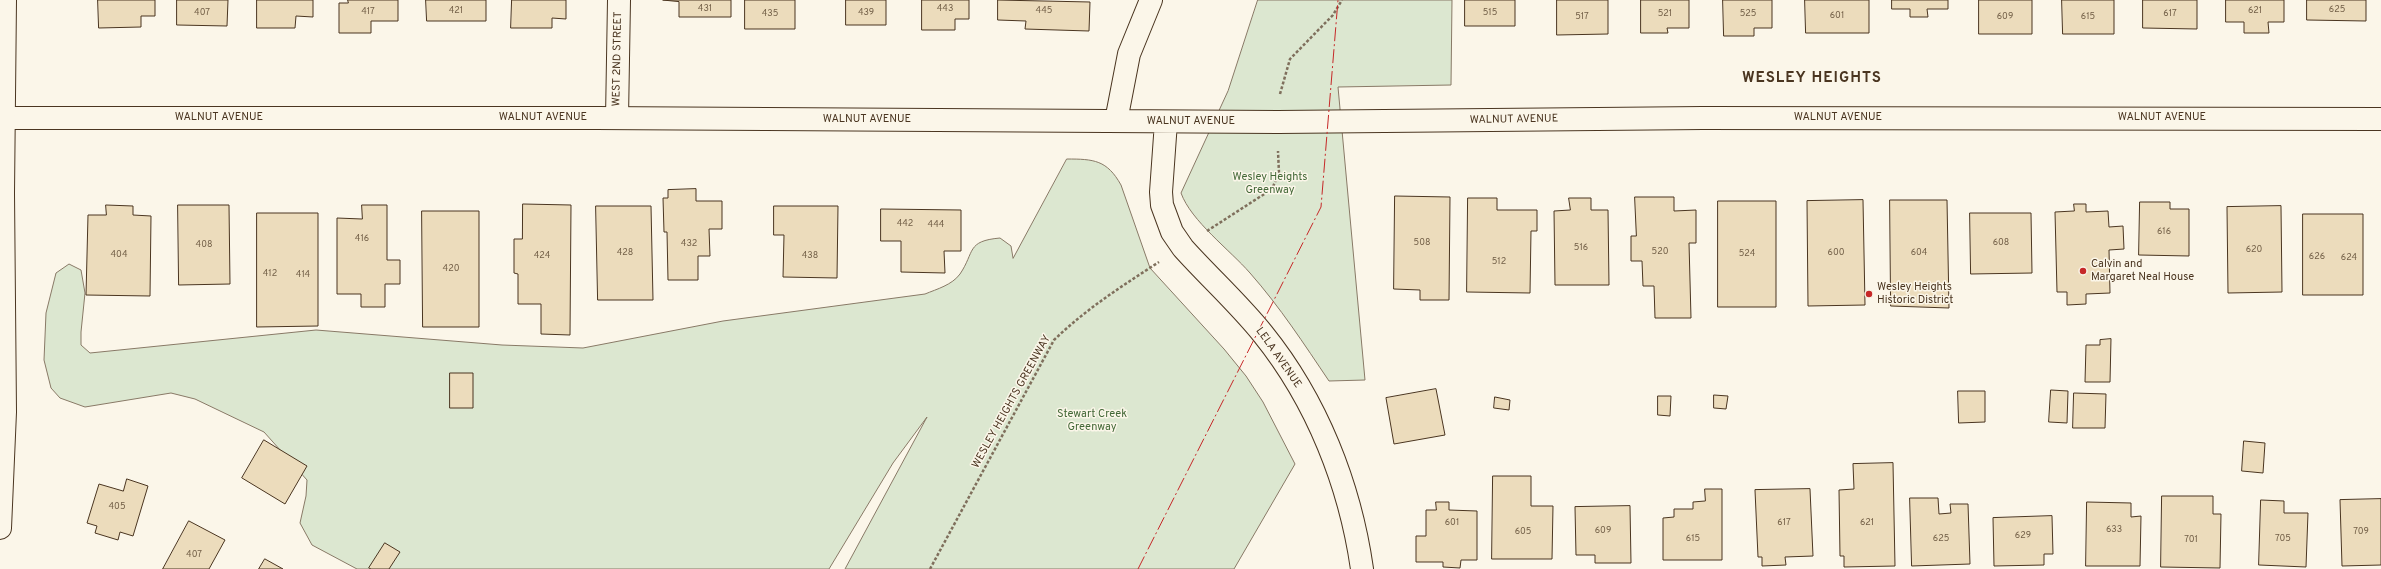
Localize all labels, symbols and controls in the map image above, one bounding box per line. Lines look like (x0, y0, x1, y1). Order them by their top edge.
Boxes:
house number: 431 (698, 4, 712, 14)
house number: 443 (937, 4, 953, 14)
house number: 625 (2329, 5, 2345, 15)
house number: 421 (449, 6, 463, 16)
house number: 445 (1036, 6, 1052, 16)
house number: 621 (2248, 6, 2262, 16)
house number: 417 (361, 7, 375, 17)
house number: 407 (194, 8, 210, 18)
house number: 439 (858, 8, 874, 18)
house number: 515 (1483, 8, 1497, 18)
house number: 435 (762, 9, 778, 19)
house number: 521 (1658, 9, 1672, 19)
house number: 525 (1740, 9, 1756, 19)
house number: 617 (2163, 9, 2177, 19)
street label: WEST 2ND STREET (611, 11, 625, 107)
house number: 601 (1830, 11, 1844, 21)
house number: 517 (1575, 12, 1589, 22)
house number: 609 (1997, 12, 2013, 22)
house number: 615 (2081, 12, 2095, 22)
district label: WESLEY HEIGHTS (1742, 70, 1882, 88)
street label: WALNUT AVENUE (175, 111, 263, 125)
street label: WALNUT AVENUE (499, 111, 587, 125)
street label: WALNUT AVENUE (1794, 111, 1882, 125)
street label: WALNUT AVENUE (2118, 111, 2206, 125)
street label: WALNUT AVENUE (823, 113, 911, 127)
street label: WALNUT AVENUE (1470, 113, 1558, 127)
street label: WALNUT AVENUE (1147, 115, 1235, 129)
park label: Wesley Heights Greenway (1233, 171, 1307, 197)
house number: 442 (897, 219, 913, 229)
house number: 444 (928, 220, 944, 230)
house number: 616 (2157, 227, 2171, 237)
house number: 416 (355, 234, 369, 244)
house number: 508 (1414, 238, 1430, 248)
house number: 608 (1993, 238, 2009, 248)
house number: 432 (681, 239, 697, 249)
house number: 408 (196, 240, 212, 250)
house number: 516 (1574, 243, 1588, 253)
house number: 620 (2246, 245, 2262, 255)
house number: 520 (1652, 247, 1668, 257)
house number: 428 (617, 248, 633, 258)
house number: 600 (1828, 248, 1844, 258)
house number: 604 (1911, 248, 1927, 258)
house number: 524 (1739, 249, 1755, 259)
house number: 404 (111, 250, 127, 260)
house number: 424 (534, 251, 550, 261)
house number: 438 (802, 251, 818, 261)
house number: 626 (2309, 252, 2325, 262)
house number: 624 (2341, 253, 2357, 263)
house number: 512 (1492, 257, 1506, 267)
place label: Calvin and Margaret Neal House (2091, 258, 2194, 284)
house number: 420 (443, 264, 459, 274)
marker: Calvin and Margaret Neal House (2078, 266, 2088, 276)
house number: 412 (263, 269, 277, 279)
house number: 414 (296, 270, 310, 280)
place label: Wesley Heights Historic District (1877, 281, 1953, 307)
marker: Wesley Heights Historic District (1864, 289, 1874, 299)
street label: LELA AVENUE (1252, 325, 1304, 391)
street label: WESLEY HEIGHTS GREENWAY (970, 333, 1054, 471)
park label: Stewart Creek Greenway (1057, 408, 1127, 434)
house number: 405 (109, 502, 125, 512)
house number: 601 (1445, 518, 1459, 528)
house number: 617 (1777, 518, 1791, 528)
house number: 621 (1860, 518, 1874, 528)
house number: 633 (2106, 525, 2122, 535)
house number: 609 (1595, 526, 1611, 536)
house number: 605 (1515, 527, 1531, 537)
house number: 709 (2353, 527, 2369, 537)
house number: 629 (2015, 531, 2031, 541)
house number: 615 (1686, 534, 1700, 544)
house number: 625 (1933, 534, 1949, 544)
house number: 705 (2275, 534, 2291, 544)
house number: 701 (2184, 535, 2198, 545)
house number: 407 (186, 550, 202, 560)

